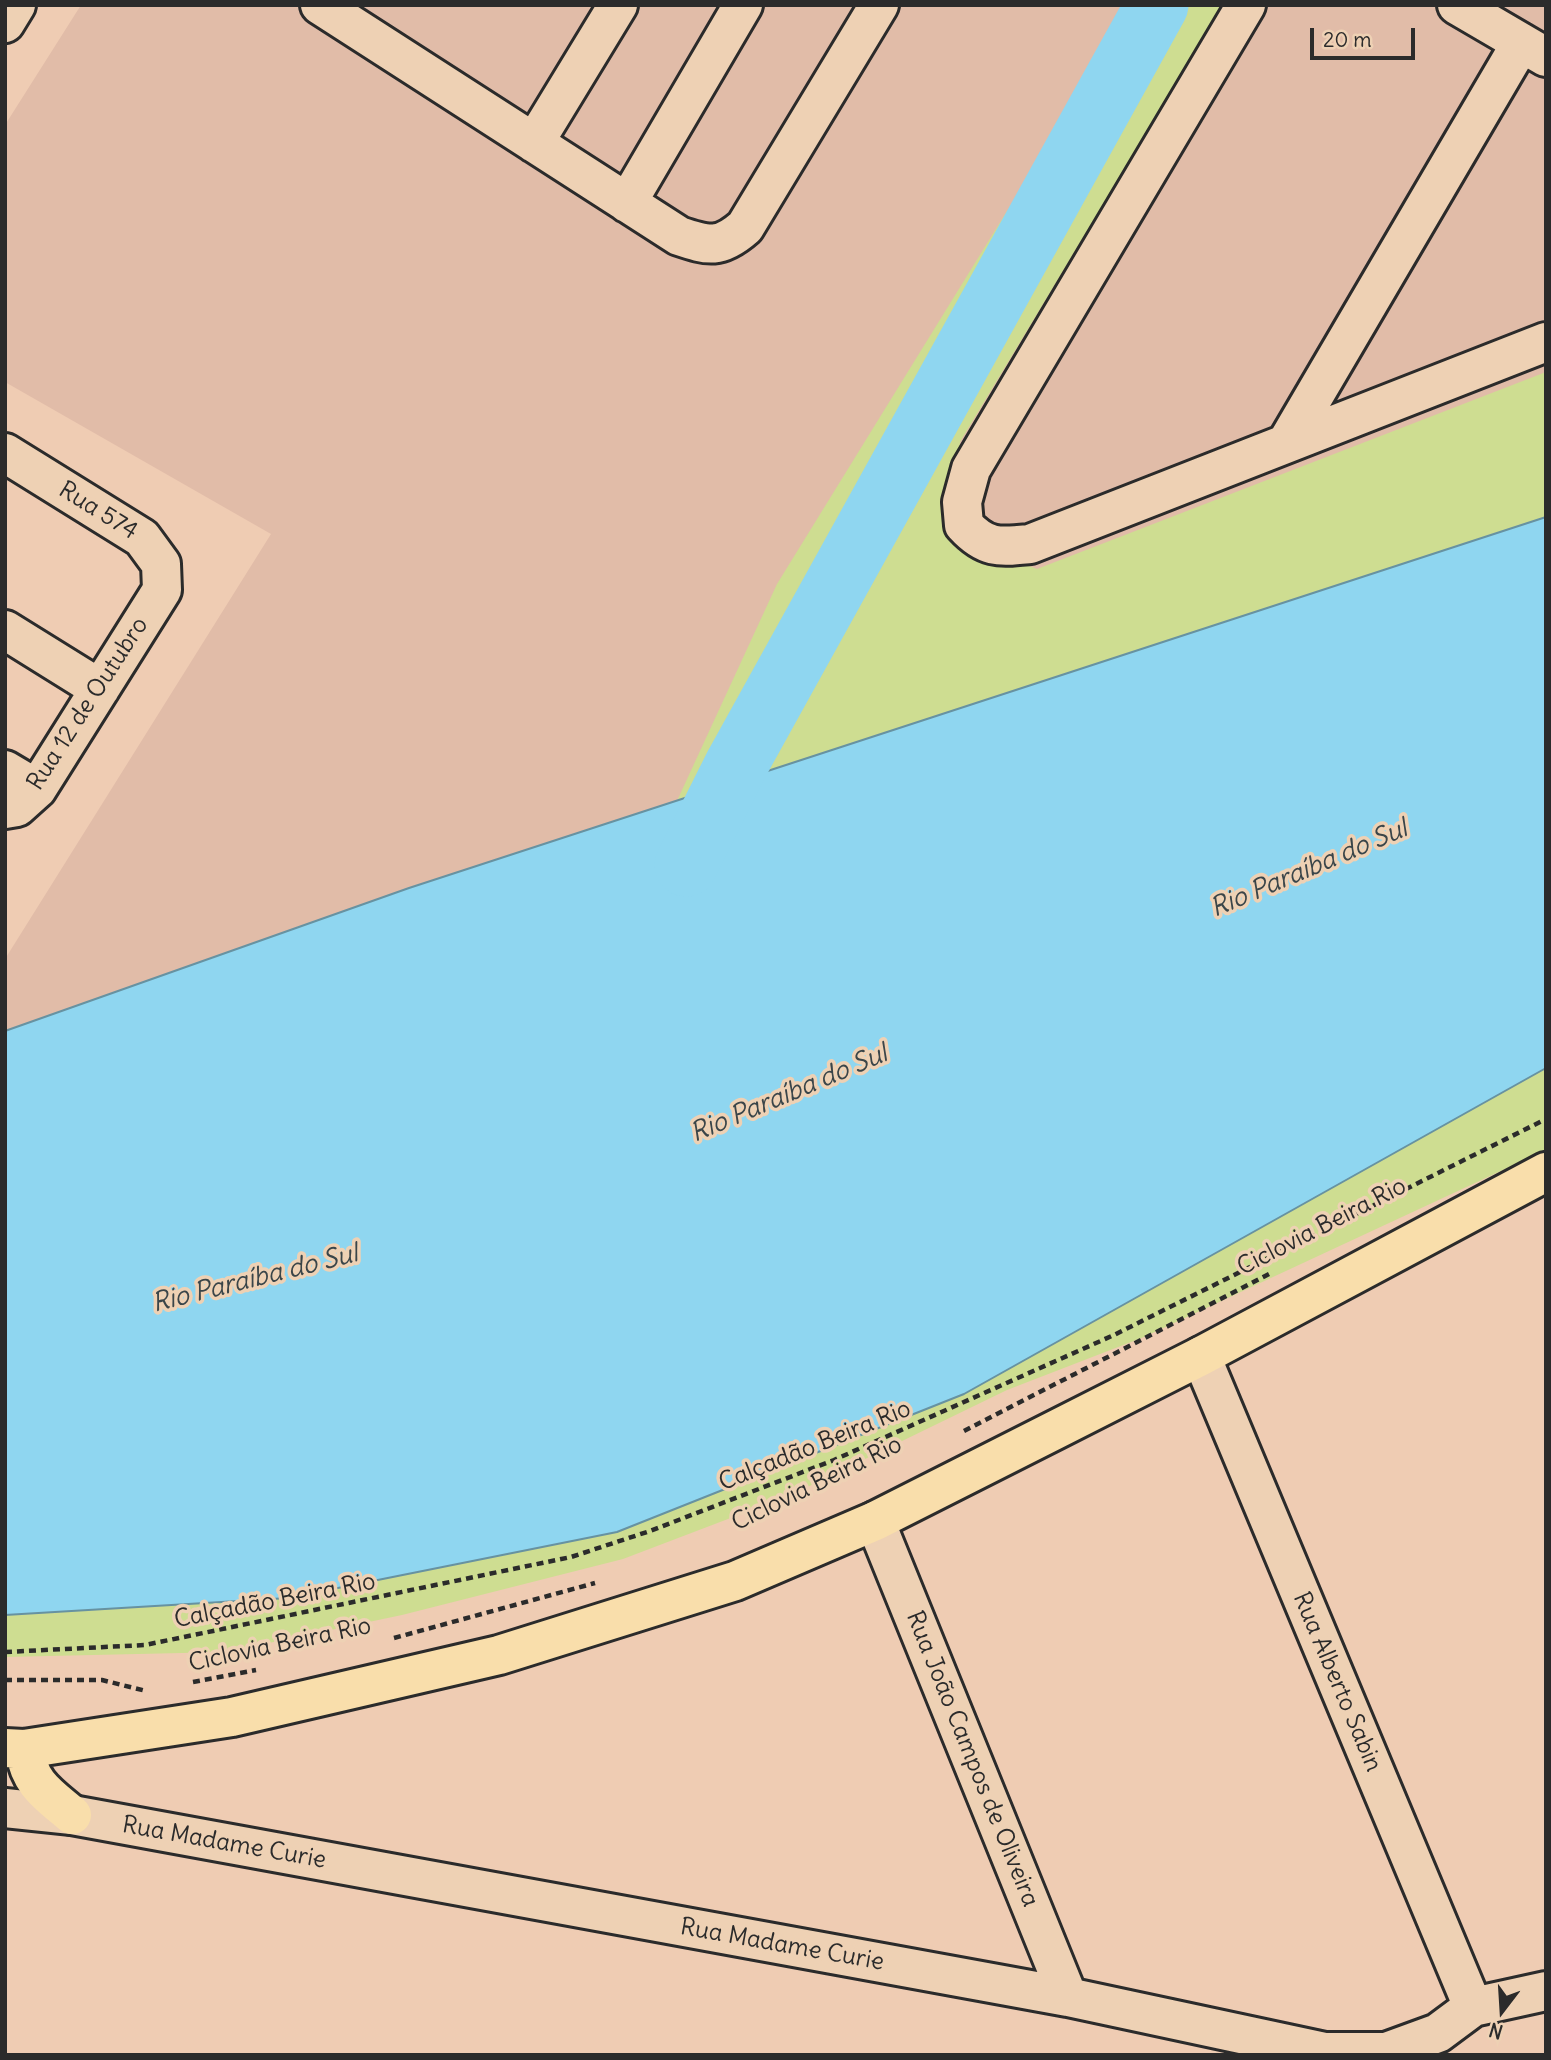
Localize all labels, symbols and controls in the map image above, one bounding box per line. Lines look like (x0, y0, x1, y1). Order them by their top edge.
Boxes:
scale bar (1313, 14, 1418, 58)
text: 20 m (1323, 26, 1372, 53)
street label: Rua 574 (53, 476, 143, 546)
street label: Rua 12 de Outubro (21, 612, 155, 796)
water label: Rio Paraíba do Sul (1206, 813, 1412, 925)
water label: Rio Paraíba do Sul (686, 1038, 892, 1150)
street label: Ciclovia Beira Rio (1233, 1172, 1411, 1282)
water label: Rio Paraíba do Sul (149, 1238, 361, 1320)
street label: Calçadão Beira Rio (715, 1394, 915, 1498)
street label: Ciclovia Beira Rio (727, 1430, 907, 1538)
street label: Calçadão Beira Rio (172, 1567, 378, 1635)
street label: Rua Alberto Sabin (1286, 1588, 1388, 1776)
street label: Rua João Campos de Oliveira (899, 1607, 1045, 1911)
street label: Ciclovia Beira Rio (186, 1612, 374, 1678)
street label: Rua Madame Curie (120, 1811, 328, 1875)
street label: Rua Madame Curie (678, 1913, 886, 1977)
north arrow (1467, 1976, 1537, 2046)
text: N (1486, 2018, 1506, 2044)

